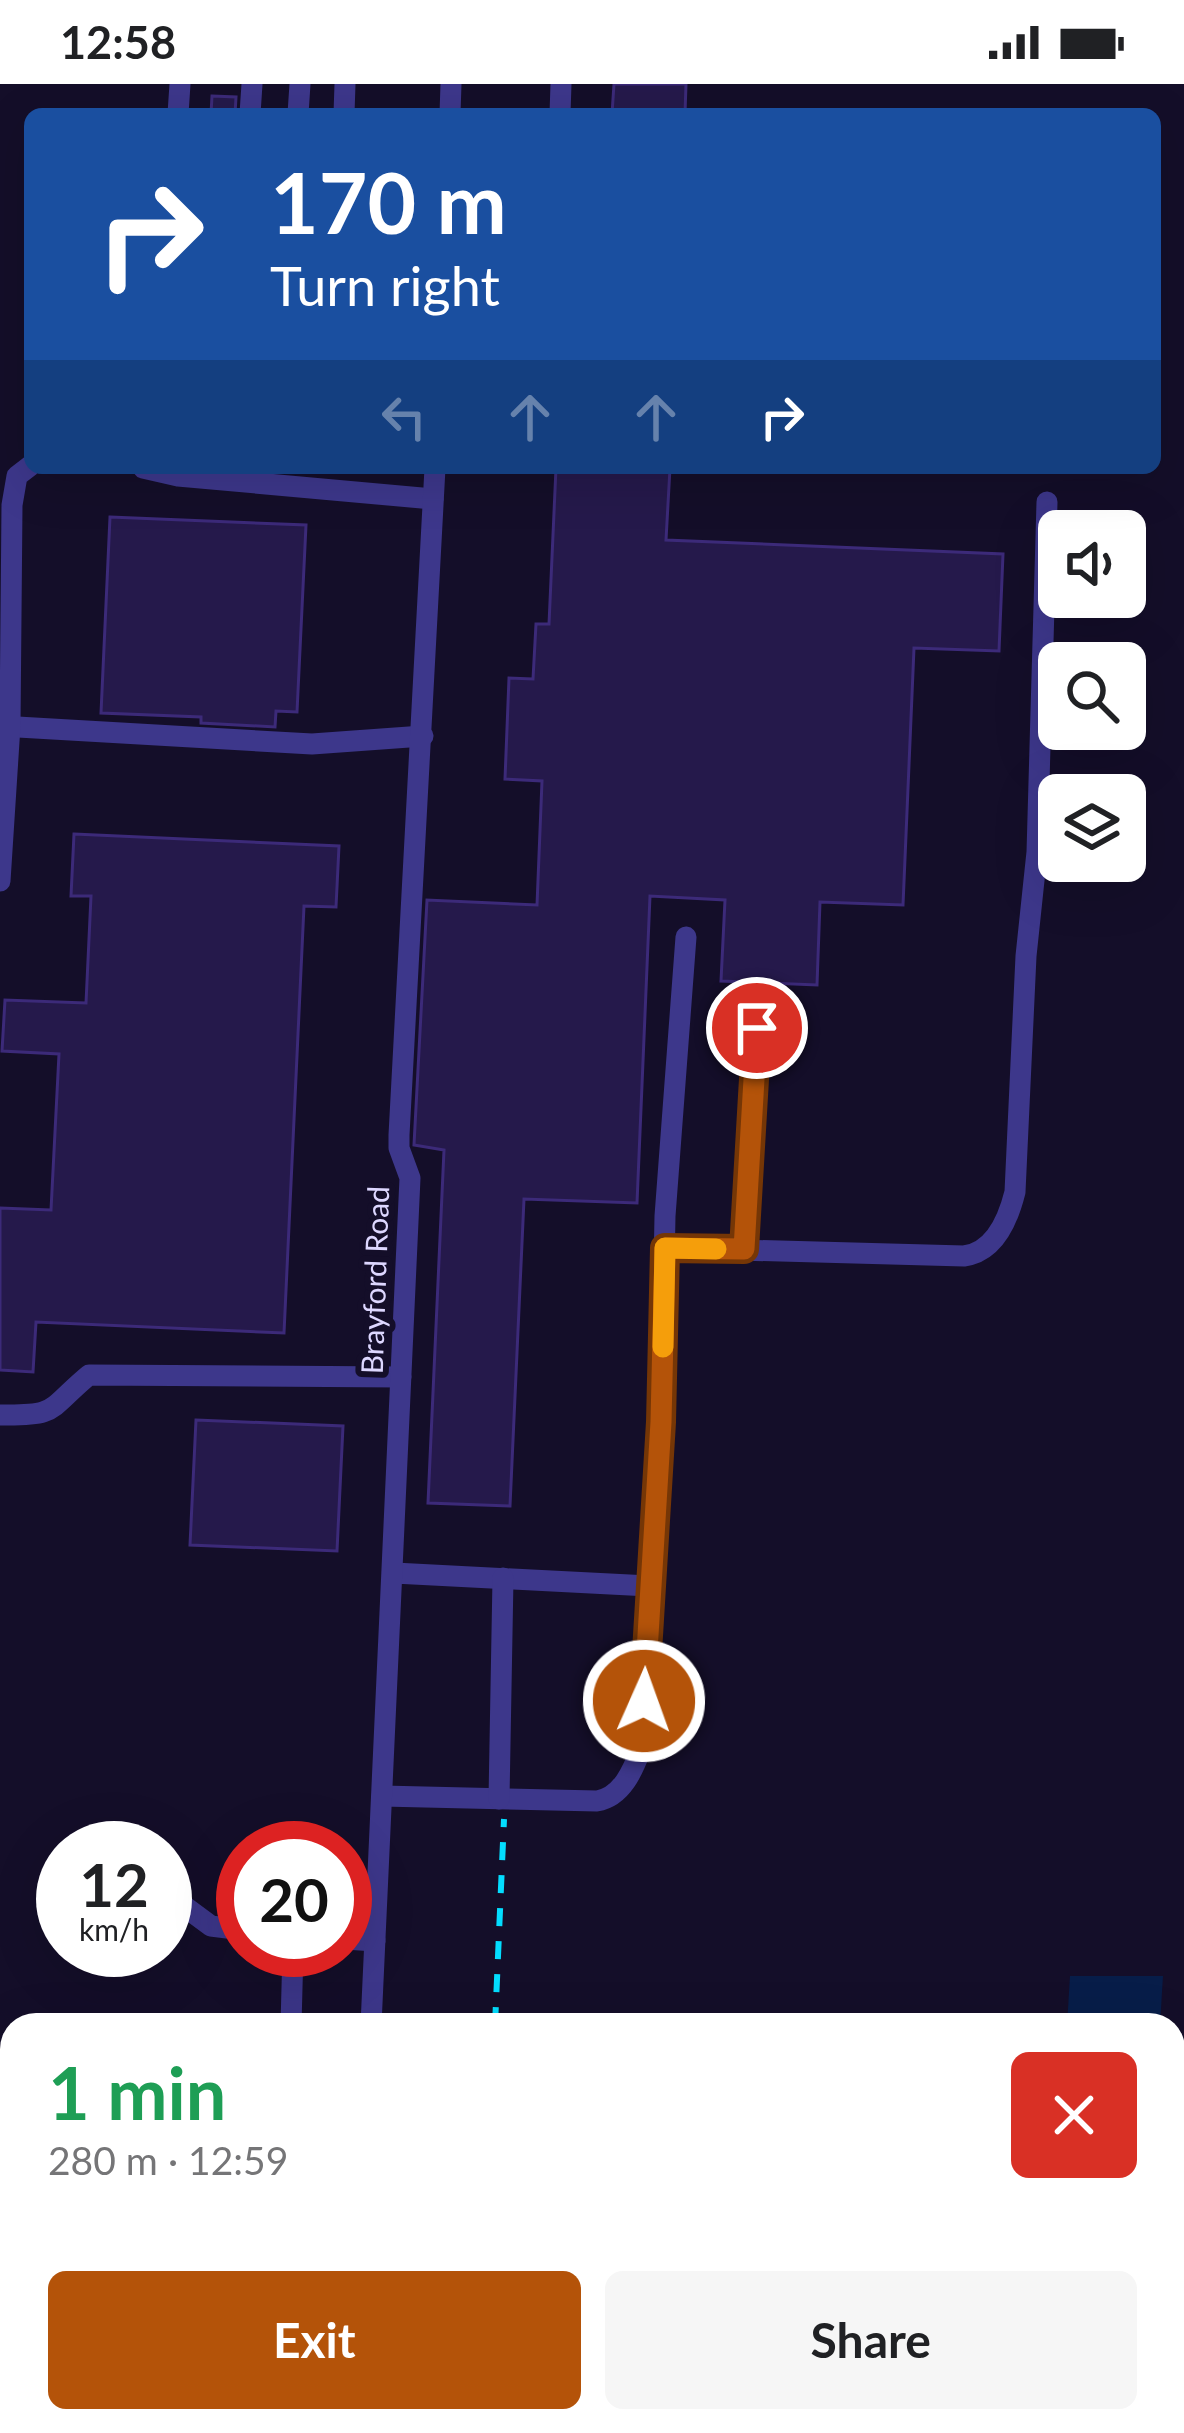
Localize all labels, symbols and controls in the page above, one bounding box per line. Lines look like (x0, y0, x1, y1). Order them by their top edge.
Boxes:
text: 12:58 (60, 15, 176, 69)
text: 170 m (270, 151, 507, 252)
icon: right (72, 156, 228, 312)
text: Turn right (270, 253, 500, 318)
icon: left (371, 384, 437, 450)
icon: ahead (497, 384, 563, 450)
icon: ahead (623, 384, 689, 450)
icon: right (749, 384, 815, 450)
map controls (1038, 510, 1146, 882)
button: sound (1038, 510, 1146, 618)
button: search (1038, 642, 1146, 750)
button: layers (1038, 774, 1146, 882)
pin (706, 977, 808, 1079)
icon: arrive (724, 995, 790, 1061)
street label: Brayford Road (353, 1185, 395, 1375)
position arrow (581, 1638, 707, 1764)
speed limit sign: 20 (216, 1821, 372, 1977)
text: 12 (79, 1848, 149, 1920)
text: km/h (79, 1911, 149, 1947)
text: 1 min (48, 2049, 226, 2135)
button: close (1011, 2052, 1137, 2178)
text: 280 m · 12:59 (48, 2137, 288, 2183)
button: Exit (48, 2271, 581, 2409)
button: Share (605, 2271, 1137, 2409)

